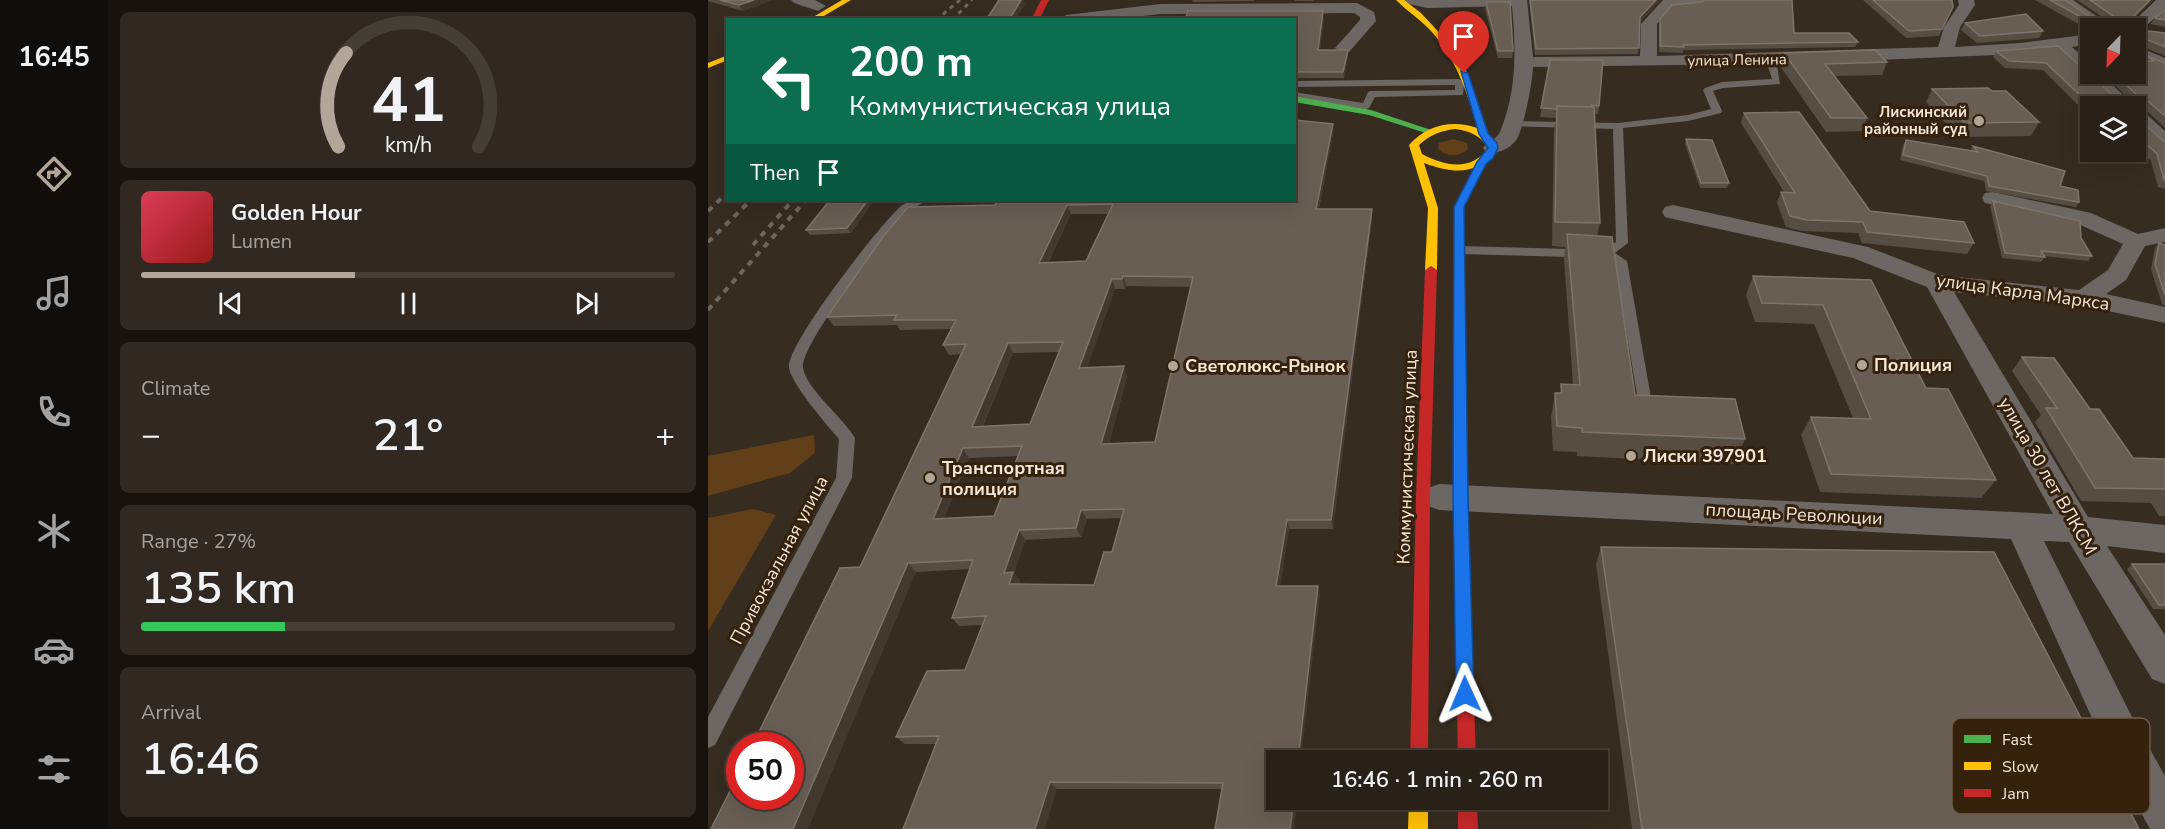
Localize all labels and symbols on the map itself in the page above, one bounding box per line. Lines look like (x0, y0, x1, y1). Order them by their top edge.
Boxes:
pin (1438, 11, 1489, 73)
north arrow (2080, 18, 2146, 84)
street label: улица Ленина (1687, 49, 1787, 71)
place label: Лискинский районный суд (1864, 102, 1967, 139)
marker: Лискинский районный суд (1972, 114, 1986, 128)
street label: улица Карла Маркса (1935, 268, 2111, 316)
street label: Коммунистическая улица (1391, 349, 1423, 565)
place label: Полиция (1874, 353, 1952, 377)
place label: Светолюкс-Рынок (1185, 354, 1346, 378)
marker: Полиция (1855, 358, 1869, 372)
marker: Светолюкс-Рынок (1166, 359, 1180, 373)
street label: улица 30 лет ВЛКСМ (1993, 393, 2103, 559)
place label: Лиски 397901 (1643, 444, 1767, 468)
marker: Лиски 397901 (1624, 449, 1638, 463)
place label: Транспортная полиция (942, 456, 1065, 501)
street label: Привокзальная улица (724, 471, 834, 649)
marker: Транспортная полиция (923, 471, 937, 485)
street label: площадь Революции (1705, 497, 1883, 531)
position arrow (1433, 662, 1497, 726)
legend (1952, 718, 2150, 814)
text: Fast (2002, 729, 2033, 751)
speed limit sign: 50 (726, 732, 804, 810)
text: Slow (2002, 756, 2039, 778)
text: Jam (2001, 783, 2029, 805)

